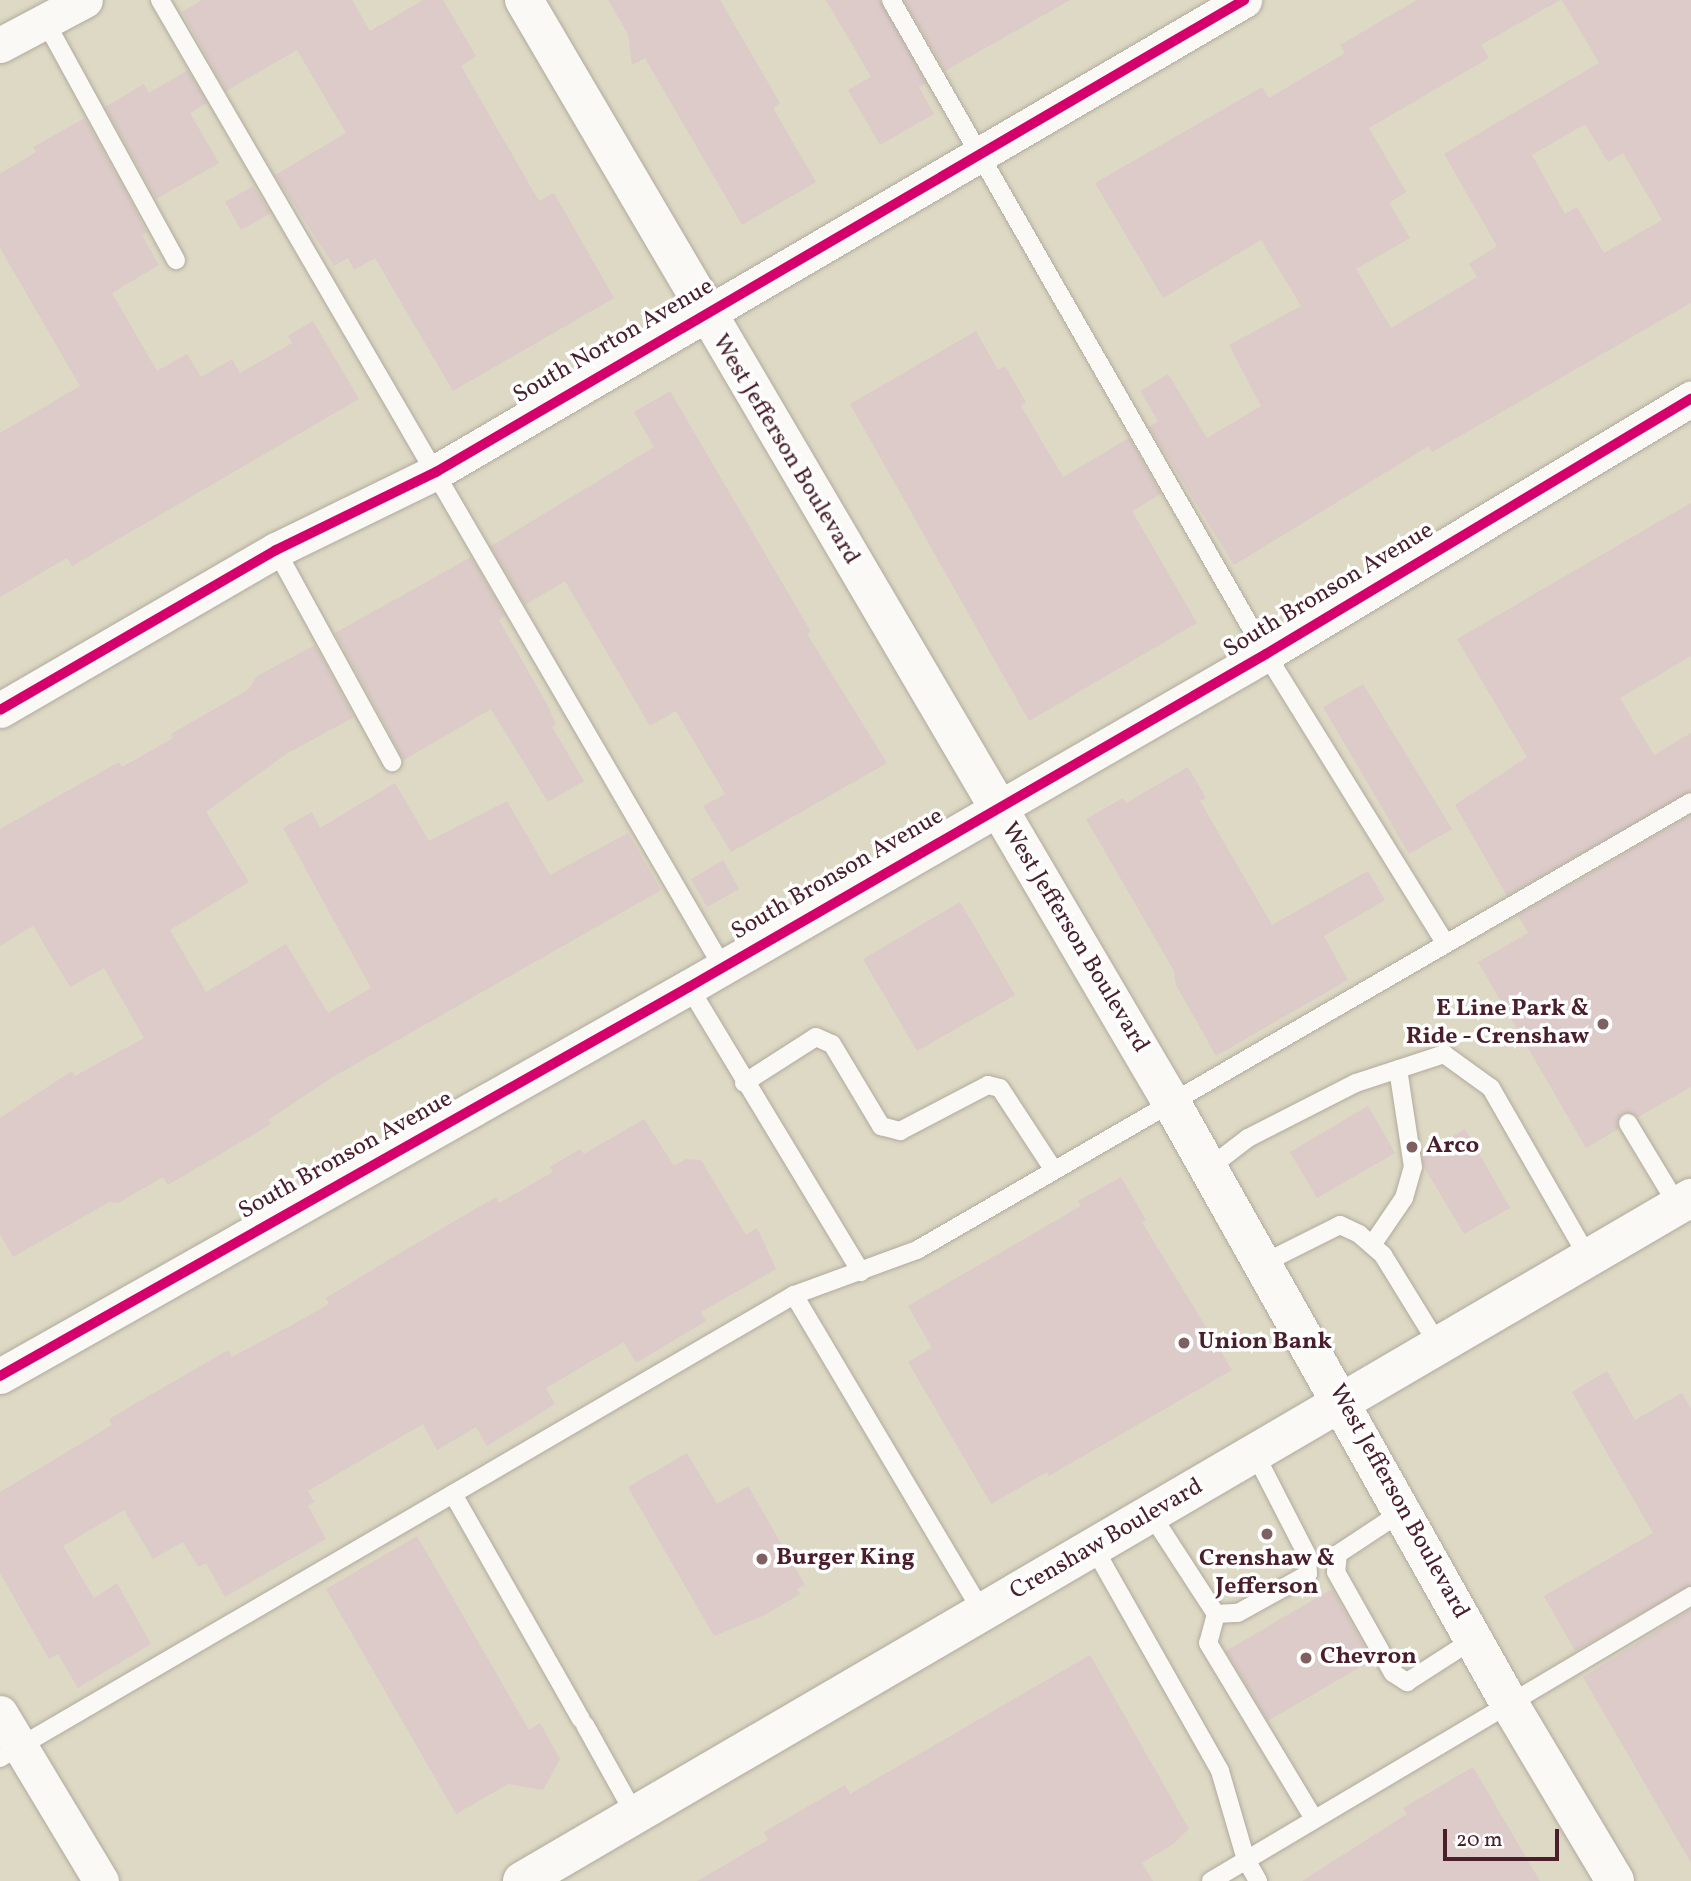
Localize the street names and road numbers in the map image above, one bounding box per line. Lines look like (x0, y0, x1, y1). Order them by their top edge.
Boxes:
street label: South Norton Avenue (509, 273, 719, 411)
street label: West Jefferson Boulevard (705, 330, 865, 570)
street label: South Bronson Avenue (1219, 517, 1439, 665)
street label: South Bronson Avenue (727, 803, 949, 947)
street label: West Jefferson Boulevard (994, 818, 1154, 1058)
street label: South Bronson Avenue (234, 1085, 458, 1227)
street label: West Jefferson Boulevard (1321, 1380, 1475, 1624)
street label: Crenshaw Boulevard (1005, 1473, 1209, 1607)

